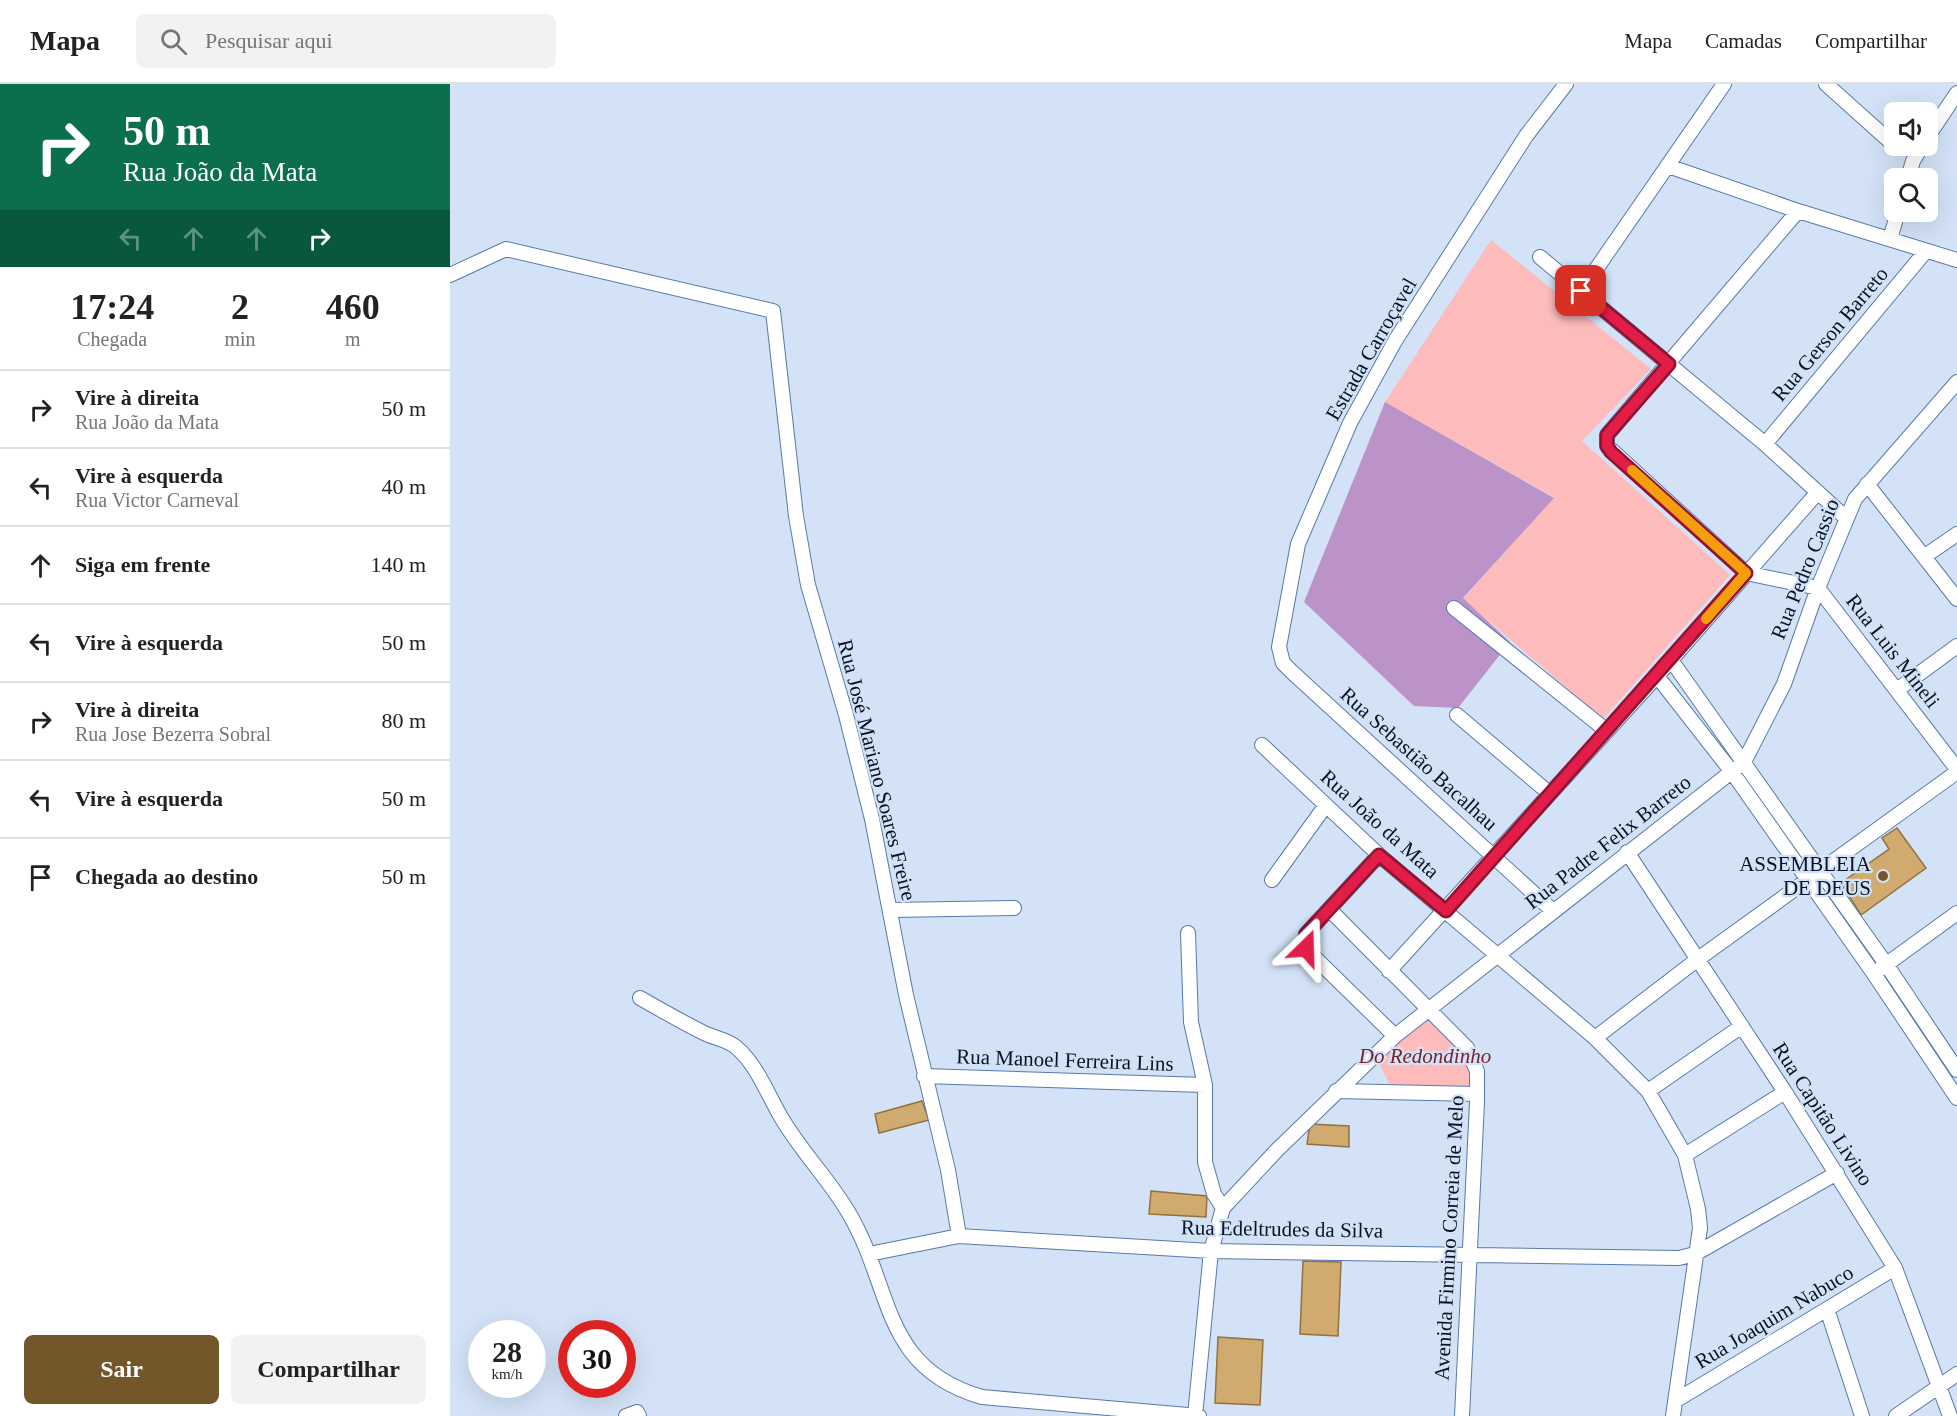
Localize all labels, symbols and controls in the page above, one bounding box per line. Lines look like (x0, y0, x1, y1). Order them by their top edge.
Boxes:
search box (136, 14, 556, 68)
text: Mapa (30, 25, 100, 56)
icon: search (157, 25, 190, 58)
text: Pesquisar aqui (205, 28, 333, 53)
text: Mapa (1624, 29, 1672, 53)
text: Camadas (1705, 29, 1782, 53)
text: Compartilhar (1815, 29, 1927, 53)
map controls (1884, 102, 1938, 222)
button: sound (1884, 102, 1938, 156)
icon: right (24, 108, 102, 186)
text: 50 m (123, 108, 211, 154)
text: Rua João da Mata (123, 157, 317, 187)
button: search (1884, 168, 1938, 222)
icon: left (114, 222, 147, 255)
icon: ahead (177, 222, 210, 255)
icon: ahead (240, 222, 273, 255)
icon: right (303, 222, 336, 255)
street label: Rua Gerson Barreto (1767, 262, 1893, 406)
pin (1555, 265, 1606, 316)
street label: Estrada Carroçavel (1321, 273, 1422, 424)
icon: arrive (1564, 274, 1597, 307)
text: 17:24 (70, 287, 154, 327)
text: 2 (231, 287, 249, 327)
text: 460 (326, 287, 380, 327)
text: Chegada (77, 328, 147, 350)
text: min (224, 328, 256, 350)
text: m (345, 328, 361, 350)
text: Vire à direita (75, 385, 199, 410)
icon: right (24, 393, 57, 426)
text: 50 m (381, 396, 426, 421)
text: Rua João da Mata (75, 411, 219, 433)
text: Vire à esquerda (75, 463, 223, 488)
icon: left (24, 471, 57, 504)
text: 40 m (381, 474, 426, 499)
text: Rua Victor Carneval (75, 489, 239, 511)
street label: Rua Pedro Cassio (1766, 495, 1844, 643)
icon: ahead (24, 549, 57, 582)
text: Siga em frente (75, 552, 210, 577)
text: 140 m (370, 552, 426, 577)
street label: Rua Luis Mineli (1841, 589, 1945, 713)
icon: left (24, 627, 57, 660)
text: Vire à esquerda (75, 630, 223, 655)
text: 50 m (381, 630, 426, 655)
street label: Rua José Mariano Soares Freire (833, 637, 921, 903)
street label: Rua Sebastião Bacalhau (1336, 682, 1503, 836)
text: Vire à direita (75, 697, 199, 722)
icon: right (24, 705, 57, 738)
text: 80 m (381, 708, 426, 733)
text: Rua Jose Bezerra Sobral (75, 723, 271, 745)
street label: Rua João da Mata (1316, 765, 1445, 884)
street label: Rua Padre Felix Barreto (1520, 770, 1696, 914)
icon: left (24, 783, 57, 816)
text: Vire à esquerda (75, 786, 223, 811)
text: 50 m (381, 786, 426, 811)
place label: ASSEMBLEIA DE DEUS (1739, 852, 1872, 900)
icon: arrive (24, 861, 57, 894)
text: Chegada ao destino (75, 864, 258, 889)
text: 50 m (381, 864, 426, 889)
marker: ASSEMBLEIA DE DEUS (1876, 869, 1890, 883)
position arrow (1274, 916, 1338, 980)
street label: Rua Capitão Livino (1768, 1038, 1878, 1190)
street label: Rua Manoel Ferreira Lins (956, 1044, 1174, 1076)
park label: Do Redondinho (1358, 1044, 1491, 1068)
street label: Avenida Firmino Correia de Melo (1430, 1095, 1468, 1381)
street label: Rua Edeltrudes da Silva (1181, 1215, 1384, 1243)
street label: Rua Joaquim Nabuco (1690, 1260, 1858, 1374)
speed limit sign: 30 (558, 1320, 636, 1398)
button: Sair (24, 1335, 219, 1404)
button: Compartilhar (231, 1335, 426, 1404)
text: 28 (492, 1335, 522, 1368)
text: km/h (492, 1366, 522, 1382)

